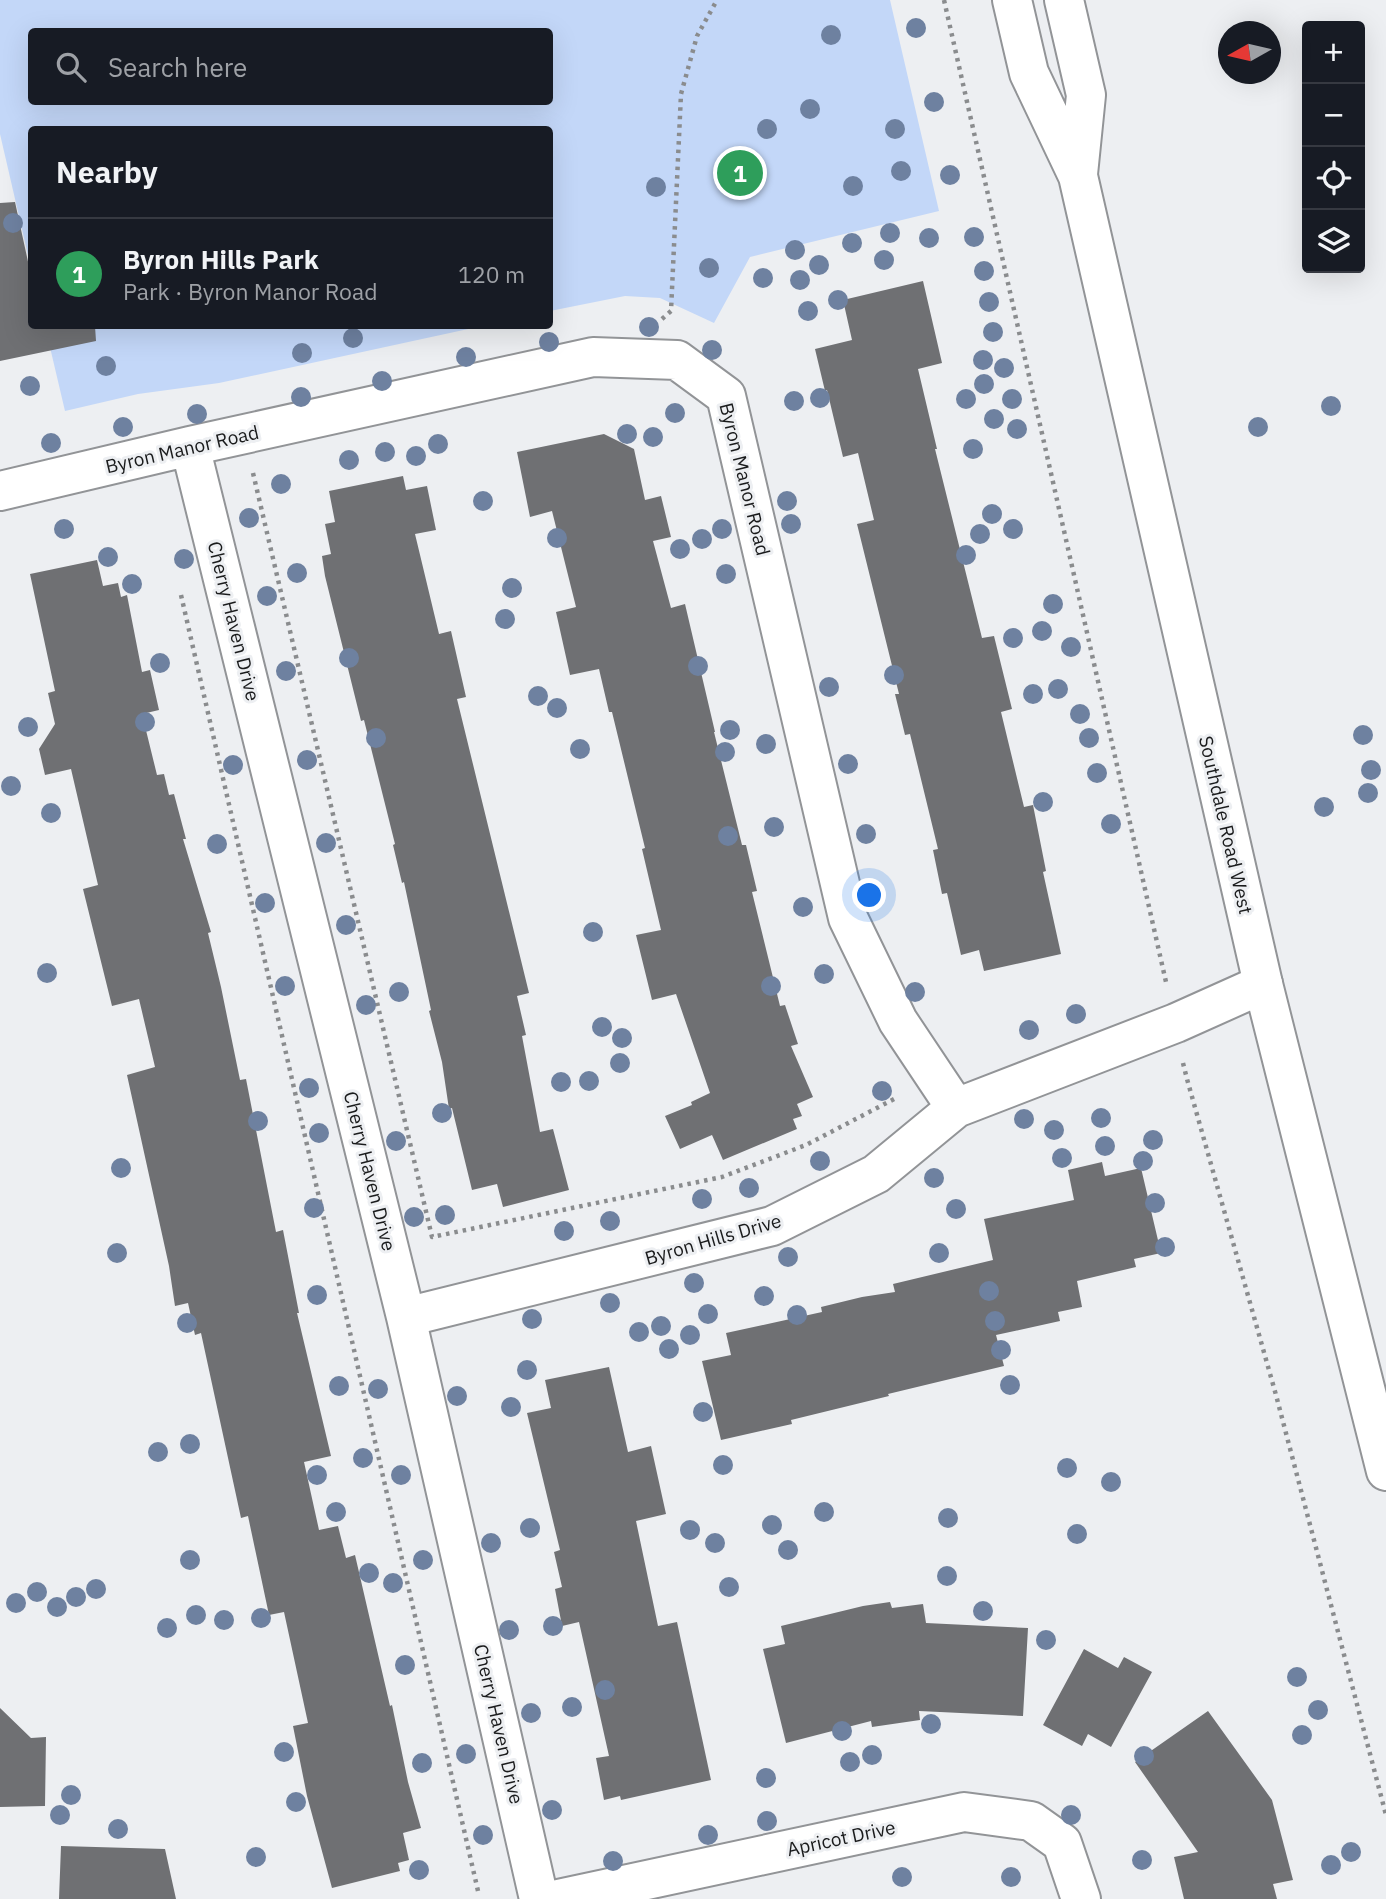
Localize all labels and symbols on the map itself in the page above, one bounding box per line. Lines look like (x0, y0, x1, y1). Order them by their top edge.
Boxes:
north arrow (1218, 21, 1281, 84)
pin: 1 (717, 147, 763, 199)
street label: Byron Manor Road (714, 400, 776, 558)
street label: Byron Manor Road (103, 420, 261, 478)
street label: Cherry Haven Drive (203, 539, 265, 703)
street label: Southdale Road West (1194, 734, 1258, 916)
your location (852, 878, 886, 912)
street label: Cherry Haven Drive (339, 1089, 401, 1253)
street label: Byron Hills Drive (642, 1208, 784, 1270)
street label: Cherry Haven Drive (469, 1642, 529, 1806)
street label: Apricot Drive (785, 1815, 897, 1861)

